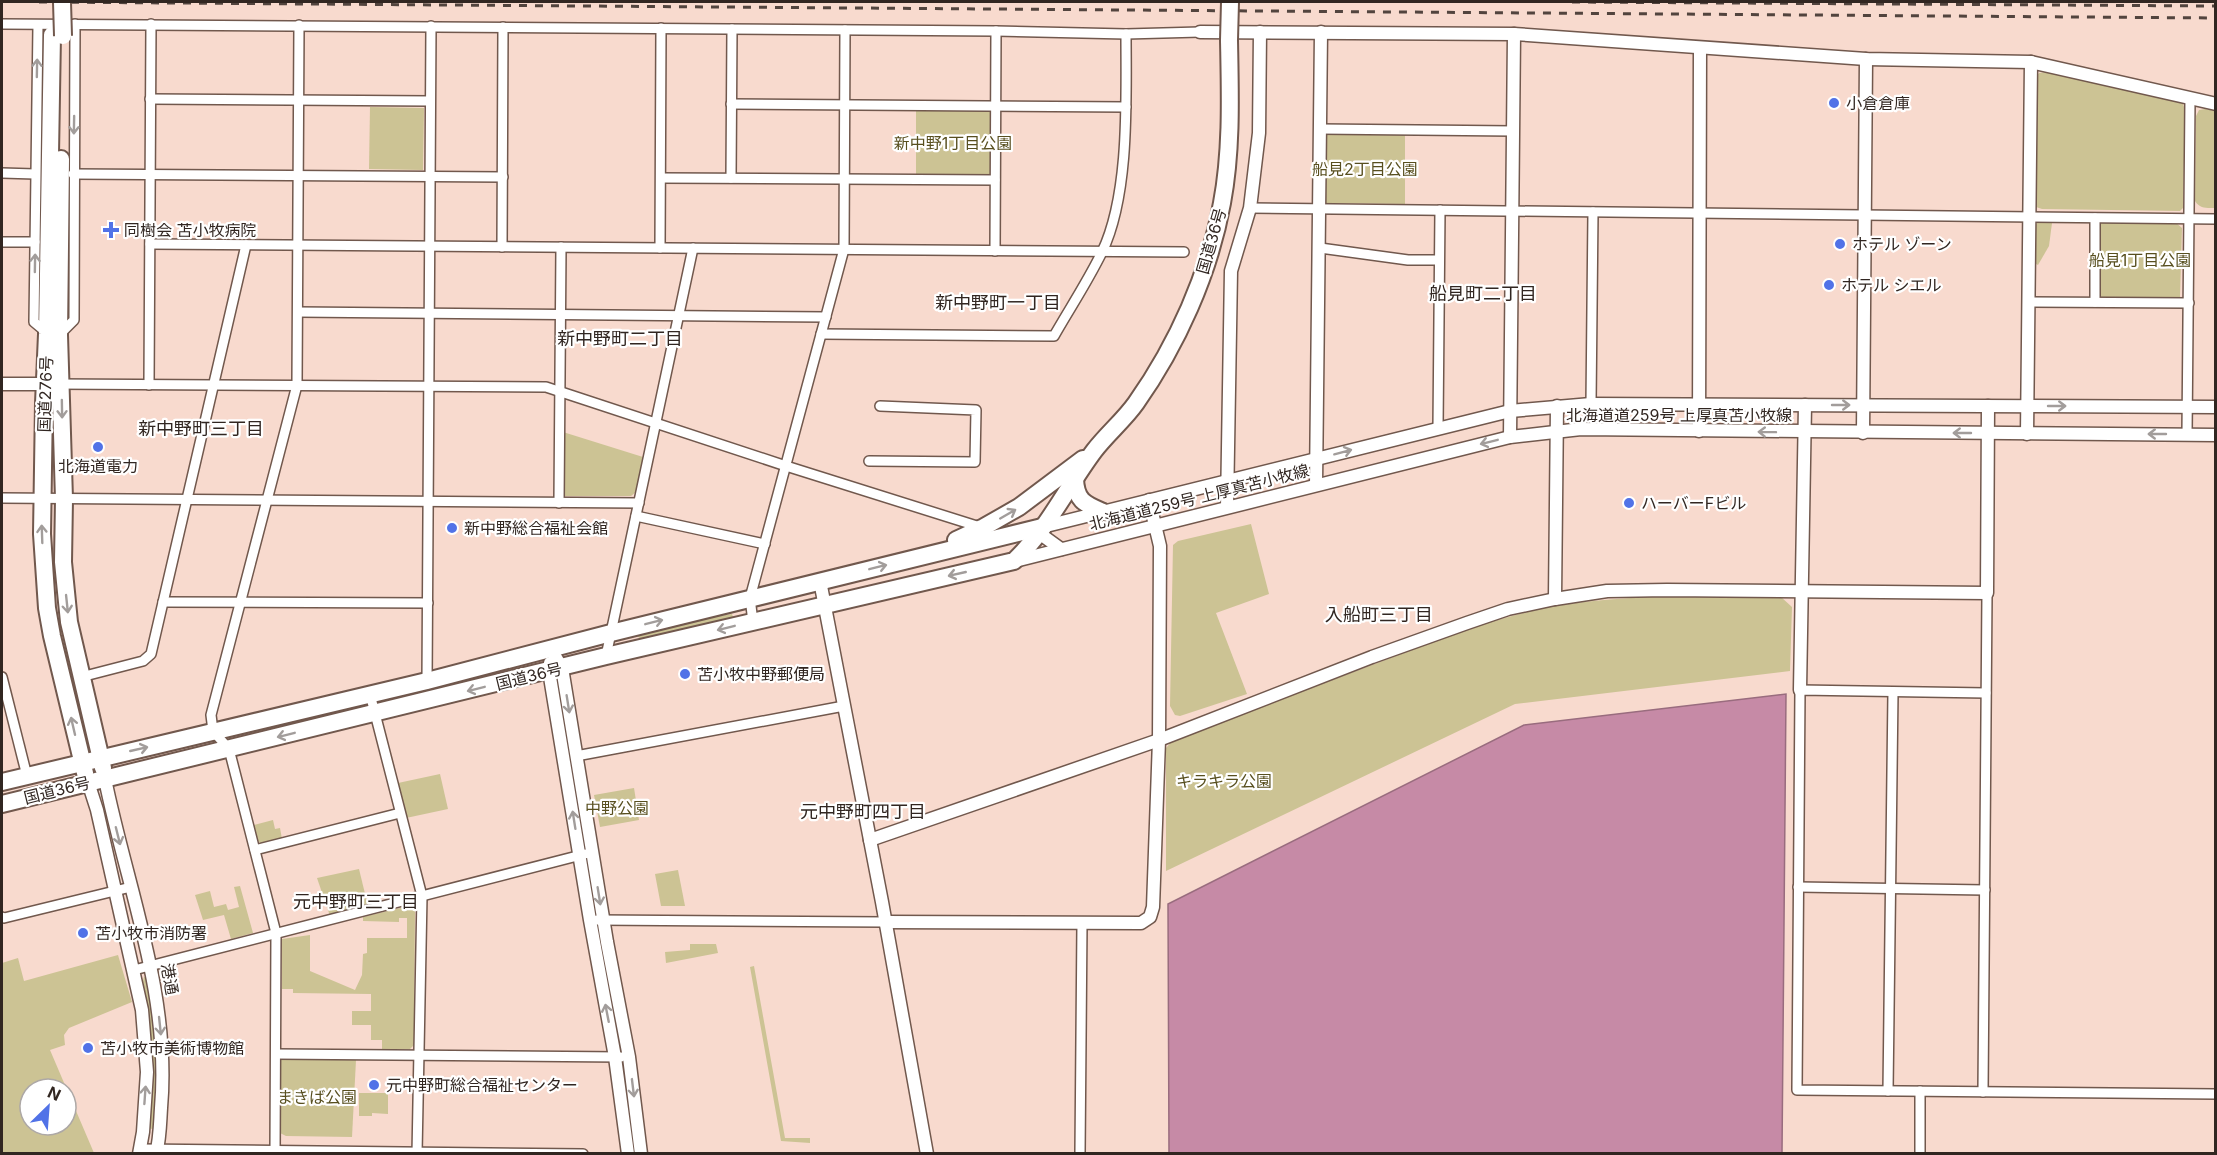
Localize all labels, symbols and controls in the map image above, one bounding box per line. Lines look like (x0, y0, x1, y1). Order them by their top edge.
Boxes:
one-way arrow (31, 59, 43, 79)
place label: 小倉倉庫 (1846, 93, 1910, 113)
marker: 小倉倉庫 (1827, 96, 1841, 110)
one-way arrow (68, 114, 80, 134)
park label: 新中野1丁目公園 (894, 133, 1012, 153)
park label: 船見2丁目公園 (1312, 159, 1418, 179)
street label: 国道36号 (1192, 206, 1230, 276)
place label: 同樹会 苫小牧病院 (124, 220, 257, 240)
marker: 同樹会 苫小牧病院 (102, 221, 120, 239)
place label: ホテル ゾーン (1852, 234, 1952, 254)
marker: ホテル ゾーン (1833, 237, 1847, 251)
park label: 船見1丁目公園 (2089, 250, 2191, 270)
one-way arrow (29, 254, 41, 274)
place label: ホテル シエル (1841, 275, 1942, 295)
marker: ホテル シエル (1822, 278, 1836, 292)
district label: 船見町二丁目 (1429, 283, 1537, 304)
district label: 新中野町一丁目 (935, 292, 1061, 313)
district label: 新中野町二丁目 (557, 328, 683, 349)
street label: 国道276号 (34, 355, 56, 433)
one-way arrow (56, 398, 68, 418)
one-way arrow (1830, 399, 1850, 411)
one-way arrow (2046, 400, 2066, 412)
street label: 北海道道259号 上厚真苫小牧線 (1566, 405, 1792, 425)
district label: 新中野町三丁目 (138, 418, 264, 439)
one-way arrow (1758, 426, 1778, 437)
one-way arrow (1953, 427, 1973, 439)
one-way arrow (2148, 428, 2168, 440)
one-way arrow (1480, 437, 1499, 449)
marker: 北海道電力 (91, 440, 105, 454)
one-way arrow (1334, 446, 1353, 458)
place label: 北海道電力 (58, 456, 138, 476)
street label: 北海道道259号 上厚真苫小牧線 (1087, 460, 1311, 534)
place label: ハーバーFビル (1641, 493, 1746, 513)
marker: ハーバーFビル (1622, 496, 1636, 510)
one-way arrow (999, 508, 1016, 520)
place label: 新中野総合福祉会館 (464, 518, 608, 538)
marker: 新中野総合福祉会館 (445, 521, 459, 535)
one-way arrow (36, 524, 48, 544)
one-way arrow (868, 561, 887, 572)
one-way arrow (948, 569, 967, 581)
one-way arrow (62, 593, 73, 613)
district label: 入船町三丁目 (1325, 604, 1433, 625)
one-way arrow (644, 616, 663, 628)
one-way arrow (717, 622, 736, 634)
street label: 国道36号 (494, 658, 564, 694)
place label: 苫小牧中野郵便局 (697, 664, 825, 684)
marker: 苫小牧中野郵便局 (678, 667, 692, 681)
one-way arrow (466, 683, 485, 695)
one-way arrow (563, 693, 574, 713)
one-way arrow (67, 717, 78, 736)
one-way arrow (277, 729, 296, 741)
one-way arrow (129, 743, 148, 755)
park label: キラキラ公園 (1176, 771, 1272, 791)
street label: 国道36号 (22, 772, 92, 808)
park label: 中野公園 (585, 798, 649, 818)
district label: 元中野町四丁目 (800, 801, 926, 822)
one-way arrow (568, 811, 579, 831)
one-way arrow (113, 826, 125, 845)
one-way arrow (594, 886, 605, 906)
district label: 元中野町三丁目 (293, 891, 419, 912)
place label: 苫小牧市消防署 (95, 923, 207, 943)
marker: 苫小牧市消防署 (76, 926, 90, 940)
street label: 港通 (157, 961, 183, 997)
one-way arrow (601, 1003, 612, 1023)
one-way arrow (155, 1015, 166, 1035)
place label: 苫小牧市美術博物館 (100, 1038, 244, 1058)
marker: 苫小牧市美術博物館 (81, 1041, 95, 1055)
place label: 元中野町総合福祉センター (386, 1075, 578, 1095)
north arrow (18, 1077, 78, 1137)
marker: 元中野町総合福祉センター (367, 1078, 381, 1092)
one-way arrow (628, 1078, 639, 1098)
text: N (45, 1082, 64, 1105)
one-way arrow (140, 1086, 151, 1106)
park label: まきば公園 (277, 1087, 357, 1107)

